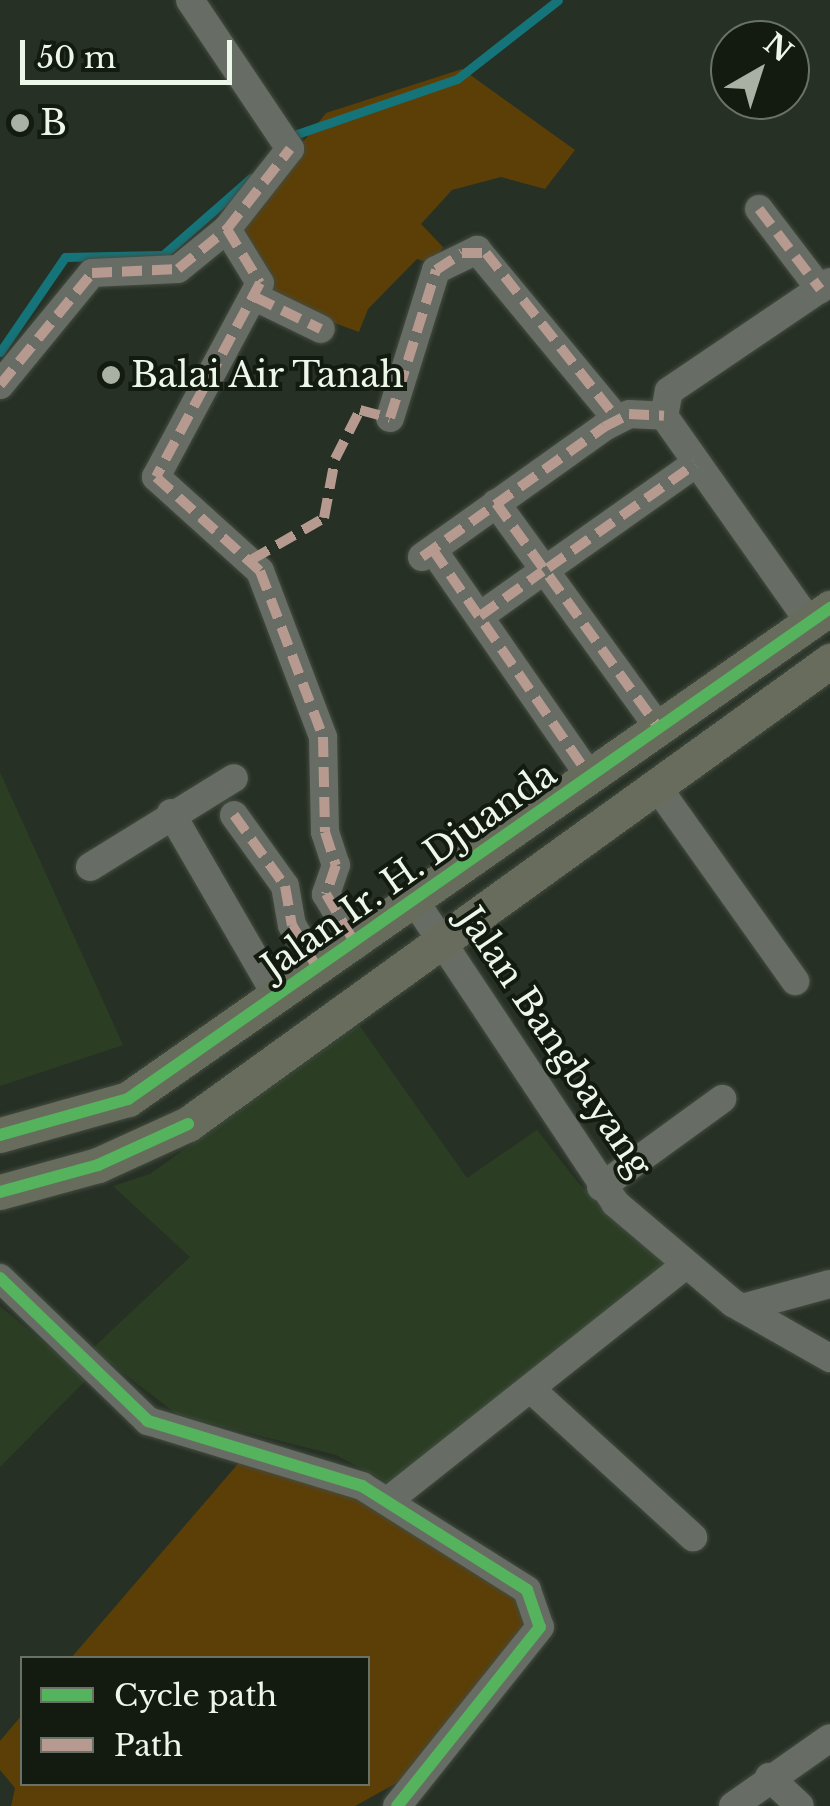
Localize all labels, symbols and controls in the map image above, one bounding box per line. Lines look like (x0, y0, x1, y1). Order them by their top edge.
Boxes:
scale bar (25, 20, 238, 82)
north arrow (710, 20, 810, 120)
text: N (757, 26, 799, 70)
text: 50 m (37, 39, 116, 76)
place label: B (40, 102, 67, 144)
marker: B (9, 112, 31, 134)
place label: Balai Air Tanah (131, 354, 407, 396)
marker: Balai Air Tanah (100, 364, 122, 386)
street label: Jalan Ir. H. Djuanda (254, 753, 564, 987)
street label: Jalan Bangbayang (449, 899, 661, 1185)
legend (20, 1656, 370, 1786)
text: Cycle path (114, 1677, 277, 1714)
text: Path (114, 1727, 183, 1764)

